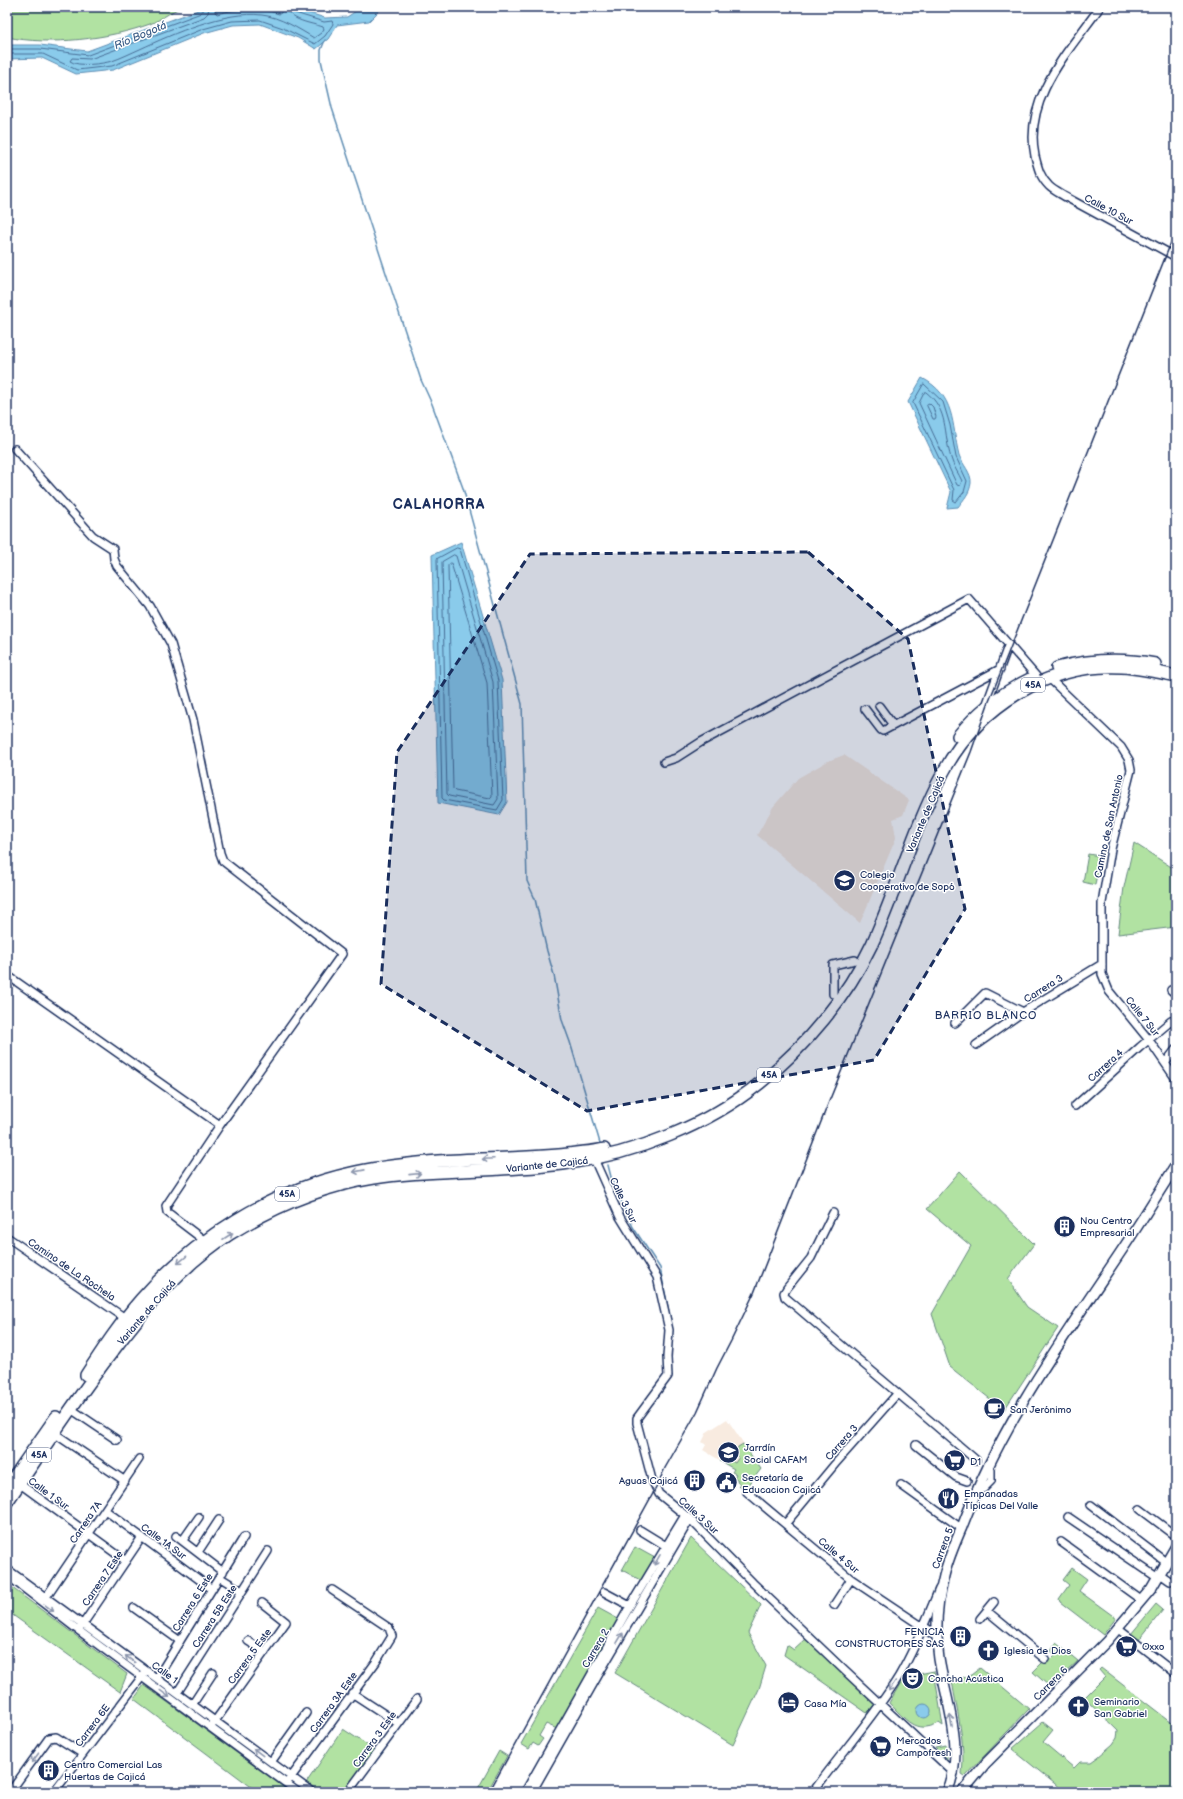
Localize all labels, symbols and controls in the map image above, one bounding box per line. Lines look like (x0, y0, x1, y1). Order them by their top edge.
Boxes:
water label: Río Bogotá (112, 19, 168, 52)
street label: Calle 10 Sur (1082, 192, 1135, 228)
district label: CALAHORRA (393, 496, 485, 513)
road number: 45A (1021, 678, 1045, 692)
street label: Camino de San Antonio (1092, 773, 1126, 879)
street label: Variante de Cajicá (904, 774, 948, 855)
school or university icon: Colegio Cooperativo de Sopó (831, 867, 857, 893)
place label: Colegio Cooperativo de Sopó (860, 869, 955, 893)
street label: Carrera 3 (1022, 972, 1065, 1005)
street label: Calle 7 Sur (1123, 994, 1162, 1039)
district label: BARRIO BLANCO (935, 1009, 1037, 1022)
street label: Carrera 4 (1085, 1047, 1126, 1085)
road number: 45A (757, 1068, 781, 1082)
one-way arrow (482, 1155, 495, 1163)
street label: Variante de Cajicá (505, 1155, 589, 1175)
one-way arrow (353, 1168, 366, 1176)
one-way arrow (408, 1170, 421, 1178)
street label: Calle 3 Sur (607, 1175, 640, 1226)
road number: 45A (275, 1187, 299, 1201)
building icon: Nou Centro Empresarial (1051, 1213, 1077, 1239)
place label: Nou Centro Empresarial (1080, 1215, 1134, 1239)
one-way arrow (222, 1232, 233, 1240)
street label: Camino de La Rochela (25, 1236, 118, 1304)
one-way arrow (177, 1255, 188, 1264)
street label: Variante de Cajicá (115, 1277, 179, 1348)
cafe icon: San Jerónimo (981, 1396, 1007, 1422)
place label: San Jerónimo (1010, 1404, 1072, 1416)
street label: Carrera 3 (823, 1422, 861, 1463)
school or university icon: Jarrdín Social CAFAM (716, 1440, 742, 1466)
place label: Jarrdín Social CAFAM (744, 1442, 807, 1466)
road number: 45A (27, 1448, 51, 1462)
supermarket icon: D1 (941, 1448, 967, 1474)
place label: D1 (970, 1456, 981, 1468)
building icon: Aguas Cajicá (681, 1467, 707, 1493)
public building icon: Secretaría de Educacion Cajicá (713, 1470, 739, 1496)
place label: Secretaría de Educacion Cajicá (742, 1472, 821, 1496)
street label: Calle 1 Sur (26, 1475, 71, 1513)
place label: Aguas Cajicá (619, 1475, 678, 1487)
restaurant icon: Empanadas Típicas Del Valle (936, 1486, 962, 1512)
place label: Empanadas Típicas Del Valle (964, 1488, 1038, 1512)
street label: Calle 3 Sur (676, 1495, 721, 1537)
street label: Carrera 7A (67, 1498, 105, 1546)
street label: Calle 1A Sur (138, 1521, 189, 1563)
street label: Carrera 5 (930, 1526, 956, 1571)
street label: Calle 4 Sur (815, 1535, 862, 1577)
street label: Carrera 7 Este (80, 1548, 126, 1609)
one-way arrow (653, 1554, 661, 1566)
street label: Carrera 6 Este (170, 1571, 216, 1634)
street label: Carrera 5B Este (190, 1583, 240, 1650)
one-way arrow (43, 1603, 54, 1612)
building icon: FENICIA CONSTRUCTORES SAS (947, 1624, 973, 1650)
street label: Carrera 5 Este (226, 1626, 274, 1687)
place label: FENICIA CONSTRUCTORES SAS (835, 1626, 945, 1650)
street label: Carrera 2 (580, 1627, 612, 1670)
one-way arrow (616, 1632, 624, 1644)
supermarket icon: Oxxo (1114, 1633, 1140, 1659)
church icon: Iglesia de Dios (976, 1637, 1002, 1663)
place label: Oxxo (1142, 1641, 1165, 1653)
place label: Iglesia de Dios (1004, 1645, 1071, 1657)
one-way arrow (125, 1655, 136, 1663)
street label: Calle 1 (149, 1659, 180, 1686)
street label: Carrera 6 (1031, 1664, 1070, 1703)
theatre icon: Concha Acústica (900, 1665, 926, 1691)
street label: Carrera 3A Este (308, 1670, 360, 1736)
place label: Concha Acústica (928, 1673, 1004, 1685)
one-way arrow (888, 1681, 896, 1692)
one-way arrow (159, 1690, 170, 1698)
hotel icon: Casa Mía (775, 1690, 801, 1716)
church icon: Seminario San Gabriel (1065, 1694, 1091, 1720)
place label: Seminario San Gabriel (1094, 1696, 1147, 1720)
place label: Casa Mía (804, 1698, 847, 1710)
street label: Carrera 6E (73, 1702, 113, 1749)
street label: Carrera 3 Este (350, 1709, 399, 1770)
one-way arrow (947, 1715, 955, 1728)
supermarket icon: Mercados Campofresh (868, 1733, 894, 1759)
place label: Mercados Campofresh (896, 1735, 952, 1759)
one-way arrow (252, 1748, 263, 1756)
one-way arrow (31, 1752, 39, 1763)
building icon: Centro Comercial Las Huertas de Cajicá (35, 1757, 61, 1783)
place label: Centro Comercial Las Huertas de Cajicá (64, 1759, 162, 1783)

